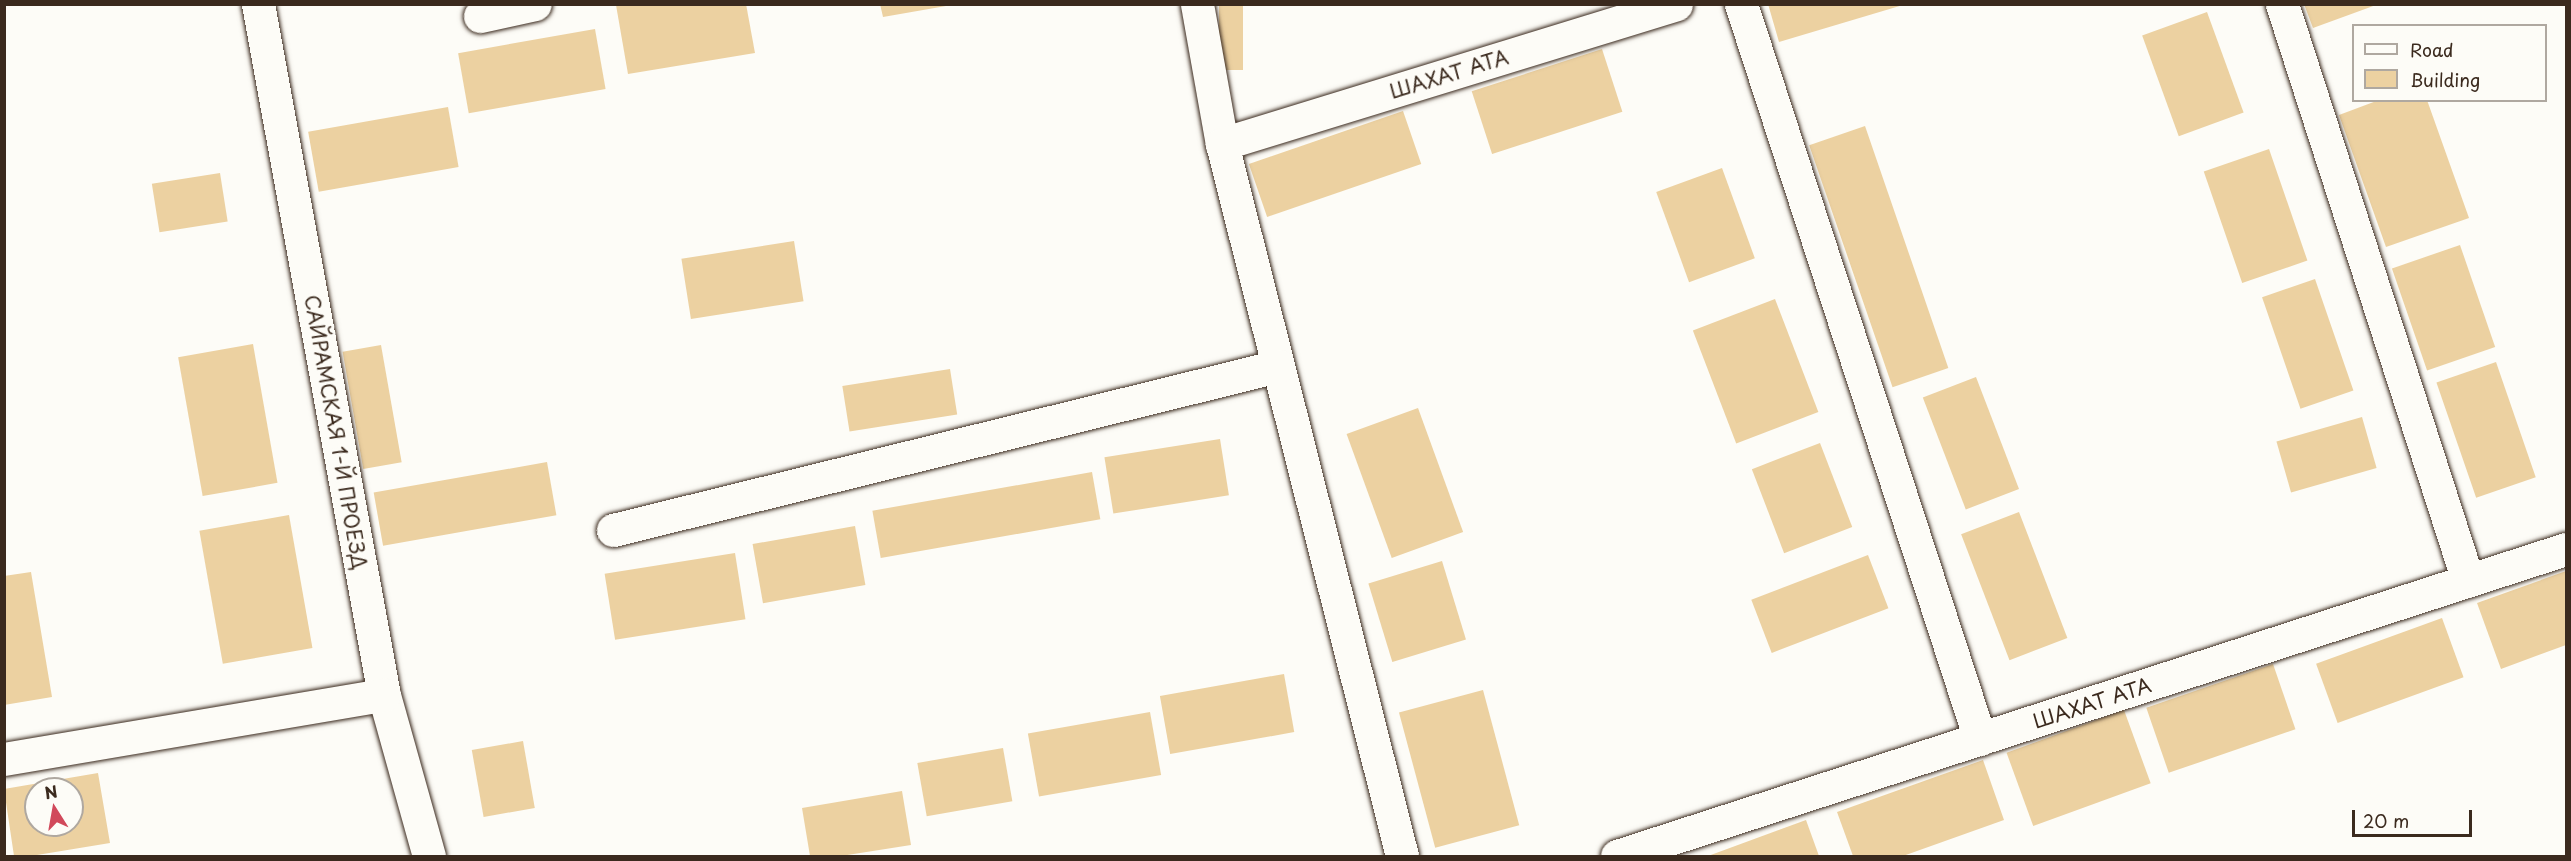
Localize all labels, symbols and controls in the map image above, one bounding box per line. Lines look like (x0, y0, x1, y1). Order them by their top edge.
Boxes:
legend (2352, 24, 2547, 102)
text: Road (2410, 36, 2454, 63)
street label: ШАХАТ АТА (1386, 44, 1512, 104)
text: Building (2410, 66, 2480, 93)
street label: САЙРАМСКАЯ 1-Й ПРОЕЗД (300, 293, 372, 571)
street label: ШАХАТ АТА (2029, 672, 2155, 734)
north arrow (24, 777, 84, 837)
text: N (42, 778, 59, 804)
scale bar (2355, 798, 2475, 836)
text: 20 m (2363, 807, 2409, 834)

